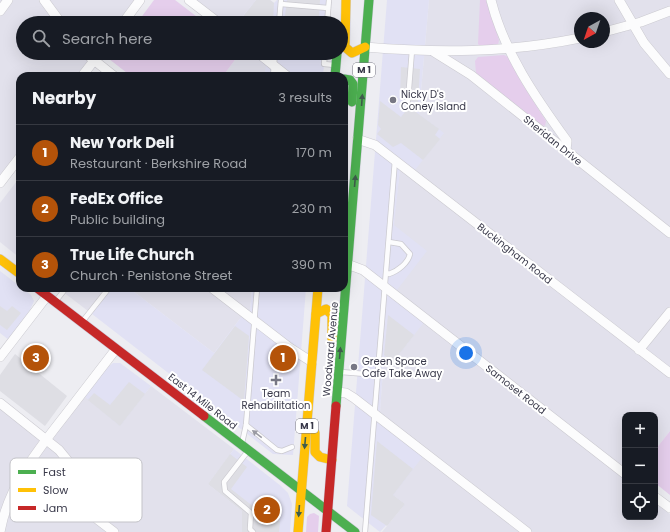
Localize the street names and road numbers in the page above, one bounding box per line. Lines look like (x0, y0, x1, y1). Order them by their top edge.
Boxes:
road number: M 1 (353, 63, 375, 77)
street label: Sheridan Drive (520, 112, 586, 169)
street label: Buckingham Road (474, 219, 555, 287)
street label: Woodward Avenue (319, 301, 342, 397)
street label: Samoset Road (482, 361, 549, 418)
street label: East 14 Mile Road (165, 370, 240, 433)
road number: M 1 (296, 419, 318, 433)

